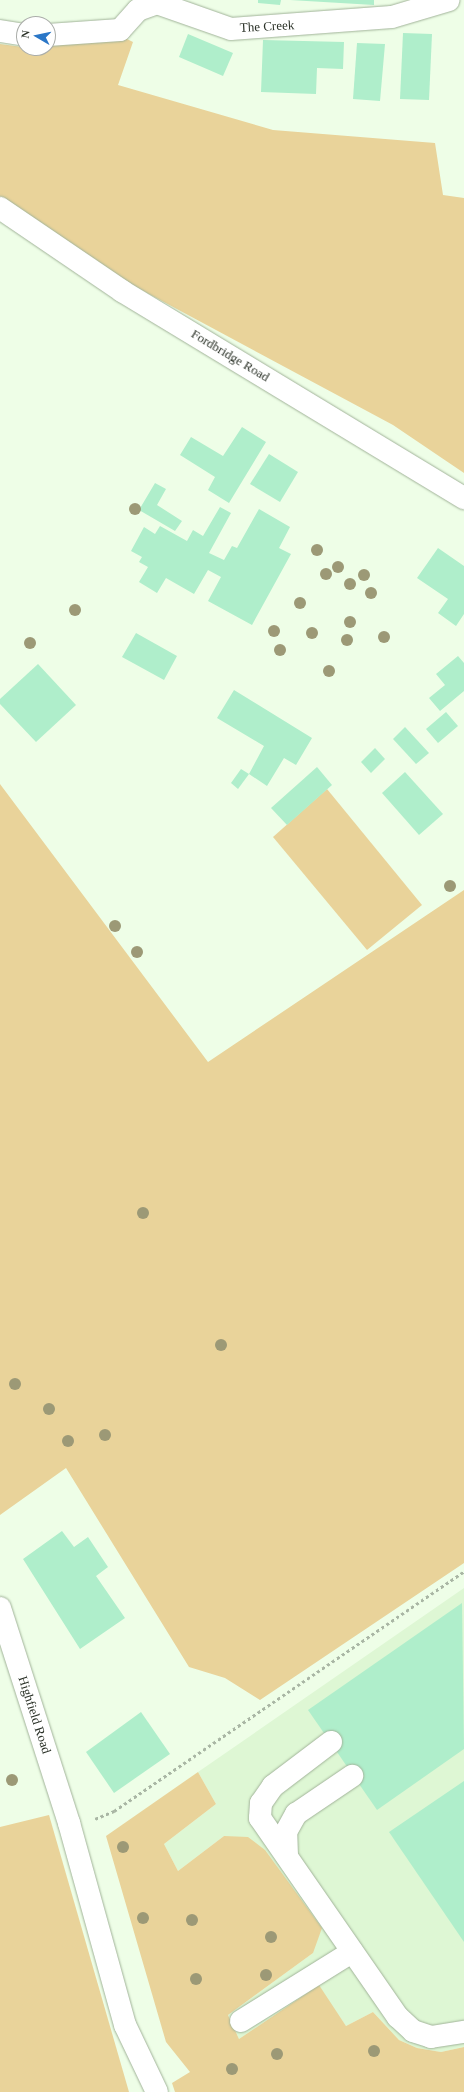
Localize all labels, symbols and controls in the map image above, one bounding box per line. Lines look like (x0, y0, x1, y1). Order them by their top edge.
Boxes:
north arrow (16, 16, 56, 56)
street label: The Creek (239, 18, 295, 36)
text: N (19, 29, 32, 39)
street label: Fordbridge Road (188, 327, 272, 385)
street label: Highfield Road (14, 1674, 54, 1756)

